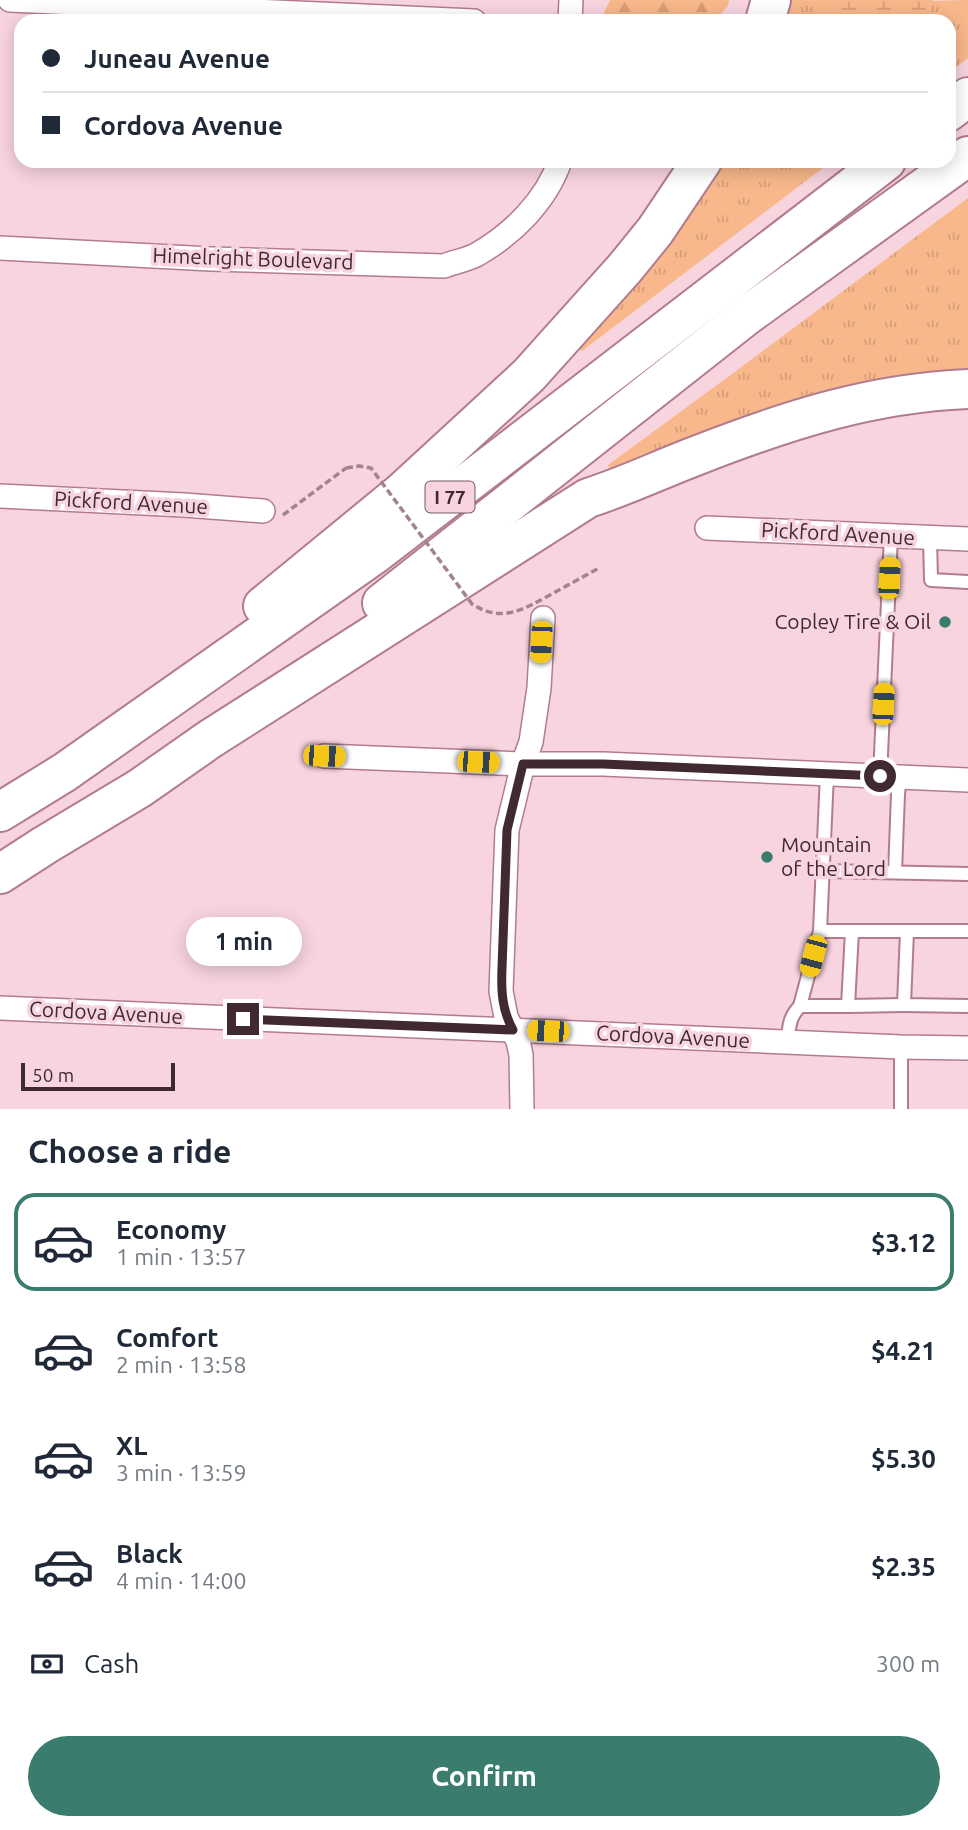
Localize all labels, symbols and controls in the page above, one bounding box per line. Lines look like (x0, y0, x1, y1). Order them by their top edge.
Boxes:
text: Juneau Avenue (84, 44, 270, 73)
text: Cordova Avenue (84, 111, 283, 140)
street label: Himelright Boulevard (152, 242, 354, 274)
road number: I 77 (426, 482, 475, 512)
street label: Pickford Avenue (53, 486, 209, 518)
street label: Pickford Avenue (760, 517, 916, 549)
car (878, 556, 901, 600)
place label: Copley Tire & Oil (775, 609, 931, 633)
marker: Copley Tire & Oil (937, 614, 953, 630)
car (530, 620, 553, 664)
car (872, 682, 895, 726)
car (303, 745, 346, 767)
car (457, 751, 500, 773)
route start (864, 760, 896, 792)
place label: Mountain of the Lord (781, 832, 886, 880)
marker: Mountain of the Lord (759, 849, 775, 865)
callout: 1 min (185, 918, 301, 967)
text: 1 min (215, 929, 273, 954)
car (798, 933, 829, 979)
street label: Cordova Avenue (28, 996, 184, 1028)
route end (227, 1003, 259, 1035)
car (527, 1020, 570, 1042)
street label: Cordova Avenue (595, 1020, 751, 1052)
scale bar (21, 1060, 175, 1092)
text: 50 m (32, 1064, 74, 1086)
text: Choose a ride (28, 1133, 231, 1169)
icon: car (32, 1211, 95, 1274)
text: Economy (116, 1215, 226, 1244)
text: $3.12 (871, 1228, 936, 1257)
text: 1 min · 13:57 (116, 1244, 247, 1269)
icon: car (32, 1319, 95, 1382)
text: Comfort (116, 1323, 219, 1352)
text: $4.21 (871, 1336, 936, 1365)
text: 2 min · 13:58 (116, 1352, 247, 1377)
icon: car (32, 1427, 95, 1490)
text: XL (116, 1431, 147, 1460)
text: $5.30 (871, 1444, 936, 1473)
text: 3 min · 13:59 (116, 1460, 247, 1485)
icon: car (32, 1535, 95, 1598)
text: Black (116, 1539, 183, 1568)
text: $2.35 (871, 1552, 936, 1581)
text: 4 min · 14:00 (116, 1568, 247, 1593)
icon: cash (28, 1645, 66, 1683)
text: Cash (84, 1649, 139, 1678)
text: 300 m (876, 1651, 940, 1676)
button: Confirm (28, 1736, 940, 1816)

